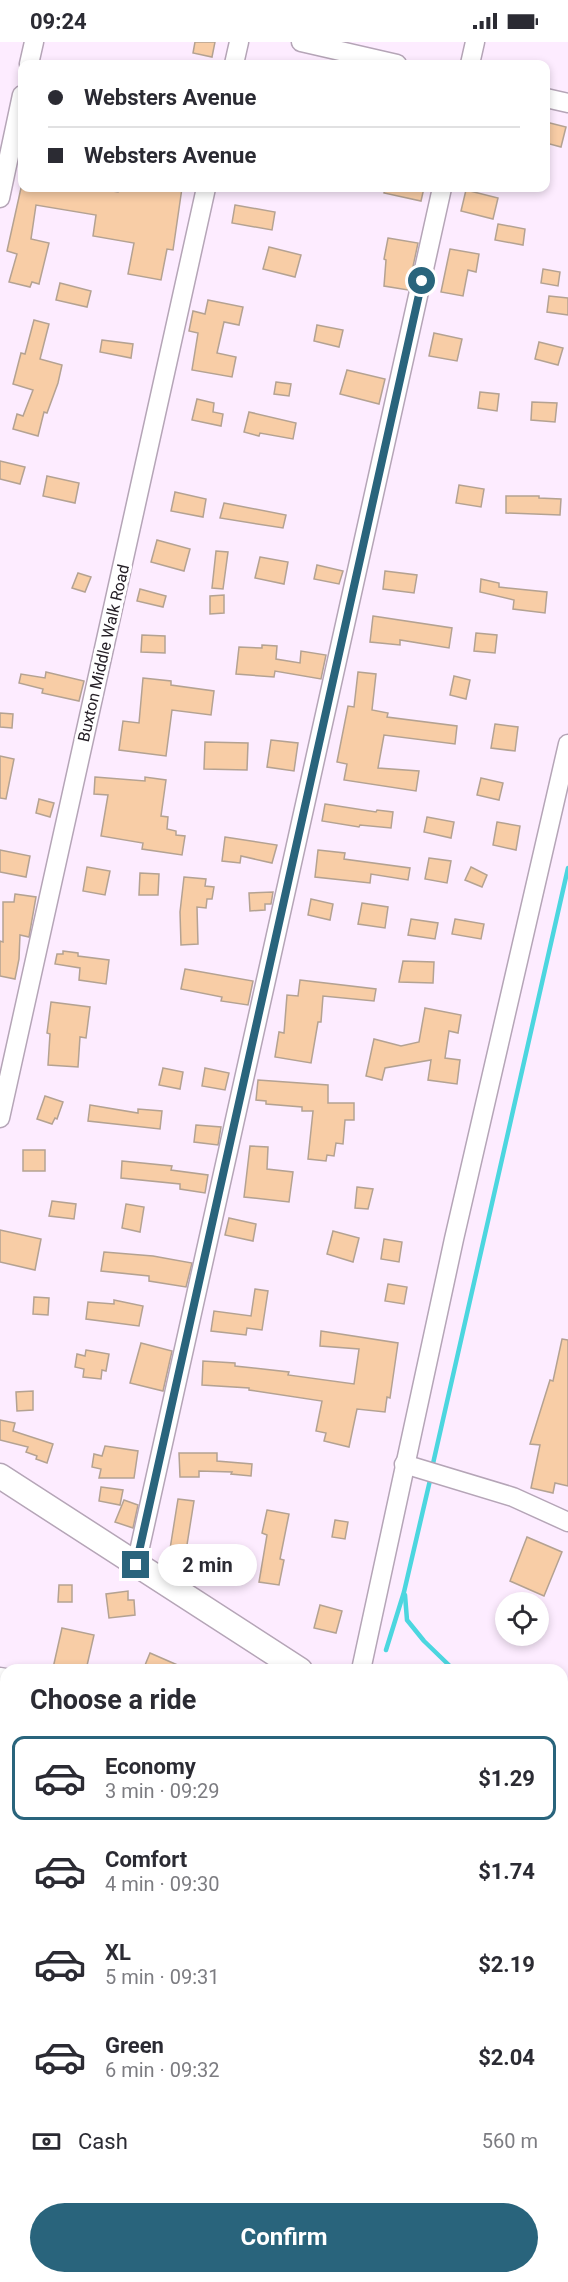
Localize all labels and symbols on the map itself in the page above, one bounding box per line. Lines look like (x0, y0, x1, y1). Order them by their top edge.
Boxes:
route start (408, 267, 435, 294)
street label: Buxton Middle Walk Road (74, 563, 133, 744)
callout: 2 min (157, 1544, 256, 1586)
route end (122, 1551, 149, 1578)

